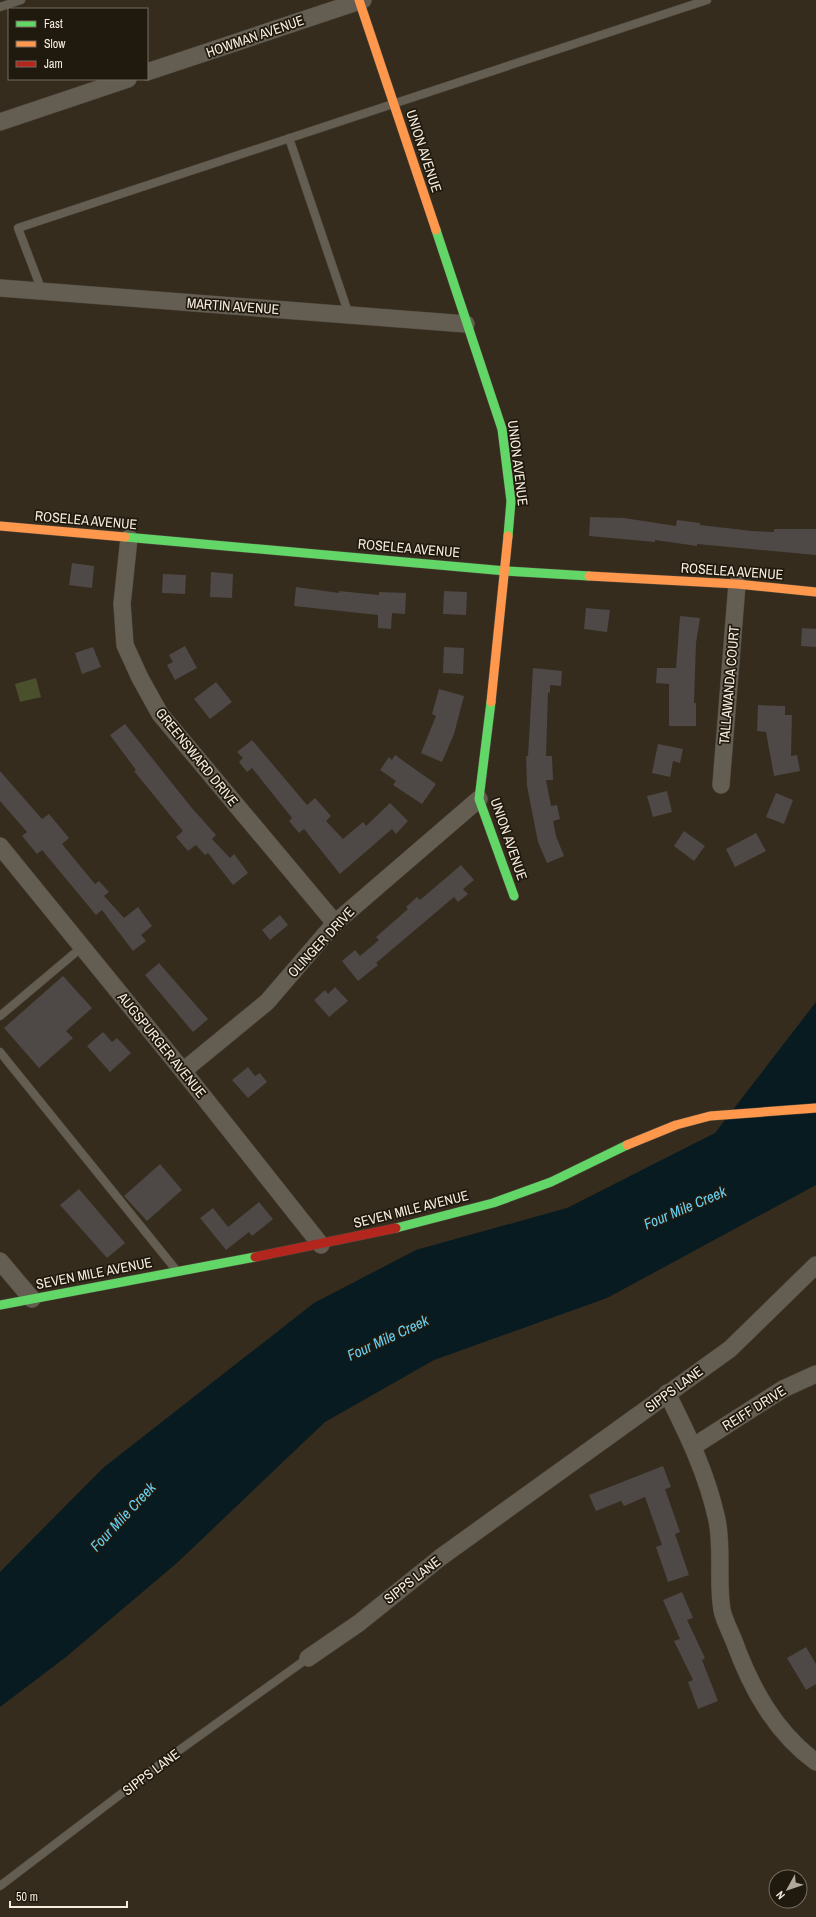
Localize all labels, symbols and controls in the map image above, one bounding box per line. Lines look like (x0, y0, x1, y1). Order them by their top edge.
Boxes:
legend (8, 8, 148, 80)
street label: HOWMAN AVENUE (204, 11, 306, 61)
text: Fast (44, 16, 63, 32)
text: Slow (44, 36, 66, 52)
text: Jam (44, 56, 63, 72)
street label: UNION AVENUE (402, 107, 446, 195)
street label: MARTIN AVENUE (186, 294, 280, 318)
street label: UNION AVENUE (504, 419, 532, 507)
street label: ROSELEA AVENUE (34, 507, 138, 533)
street label: ROSELEA AVENUE (357, 535, 461, 561)
street label: ROSELEA AVENUE (680, 558, 784, 584)
street label: TALLAWANDA COURT (715, 625, 743, 745)
street label: GREENSWARD DRIVE (152, 704, 242, 810)
street label: UNION AVENUE (487, 795, 531, 883)
street label: OLINGER DRIVE (284, 903, 358, 981)
street label: AUGSPURGER AVENUE (113, 988, 210, 1101)
water label: Four Mile Creek (640, 1180, 730, 1234)
street label: SEVEN MILE AVENUE (352, 1186, 470, 1232)
street label: SEVEN MILE AVENUE (34, 1253, 154, 1293)
water label: Four Mile Creek (344, 1309, 433, 1366)
street label: SIPPS LANE (642, 1362, 706, 1416)
street label: REIFF DRIVE (719, 1381, 789, 1435)
water label: Four Mile Creek (85, 1477, 161, 1556)
street label: SIPPS LANE (380, 1552, 444, 1608)
street label: SIPPS LANE (119, 1745, 183, 1799)
north arrow (768, 1869, 808, 1909)
scale bar (10, 1883, 127, 1909)
text: N (773, 1888, 788, 1902)
text: 50 m (16, 1889, 38, 1905)

